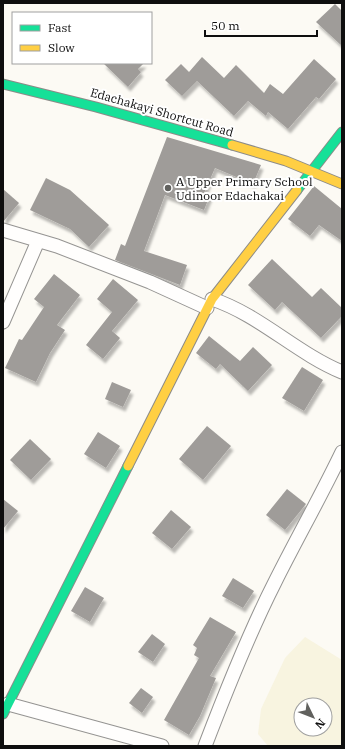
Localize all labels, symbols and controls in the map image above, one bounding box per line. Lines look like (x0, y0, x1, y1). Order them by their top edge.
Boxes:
legend (12, 12, 152, 64)
scale bar (205, 12, 317, 38)
text: 50 m (211, 18, 240, 33)
text: Fast (48, 20, 72, 35)
text: Slow (48, 40, 75, 55)
street label: Edachakayi Shortcut Road (89, 84, 235, 140)
place label: A Upper Primary School Udinoor Edachakai (176, 174, 313, 203)
marker: A Upper Primary School Udinoor Edachakai (163, 183, 173, 193)
north arrow (293, 697, 333, 737)
text: N (312, 716, 328, 732)

